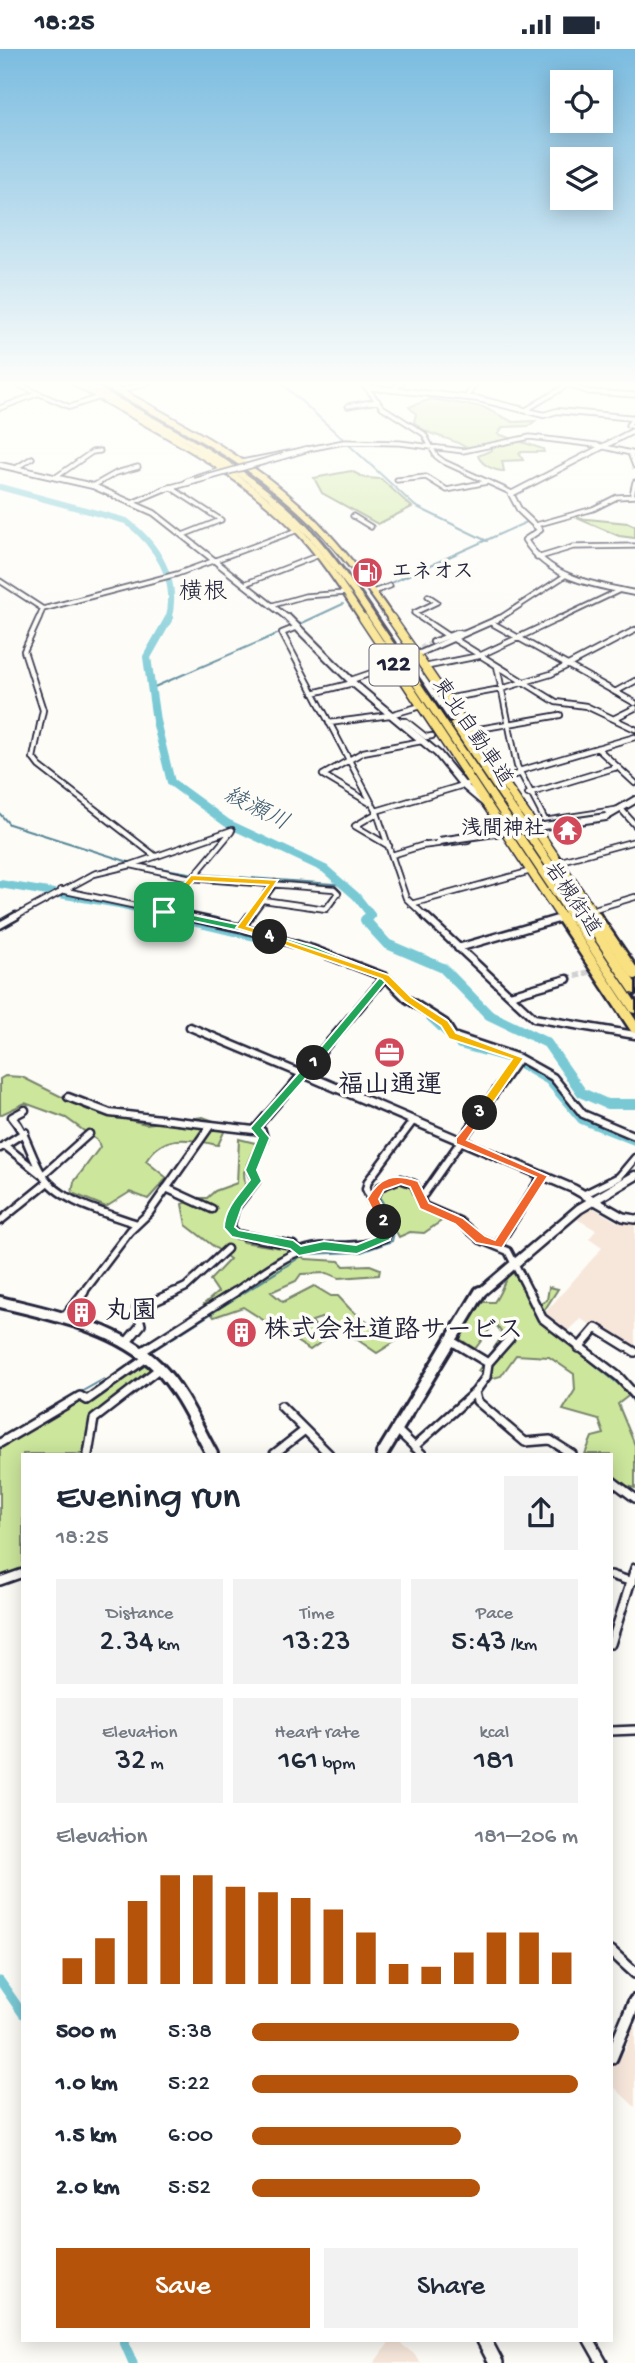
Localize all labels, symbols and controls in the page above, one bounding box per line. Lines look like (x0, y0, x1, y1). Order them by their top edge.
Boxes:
text: 18:25 (35, 9, 94, 40)
map controls (550, 70, 613, 210)
button: locate (550, 70, 613, 133)
button: layers (550, 147, 613, 210)
fuel station icon: エネオス (351, 556, 385, 590)
place label: エネオス (391, 561, 474, 586)
district label: 横根 (179, 579, 227, 608)
road number: 122 (370, 645, 418, 685)
street label: 東北自動車道 (425, 673, 518, 792)
water label: 綾瀬川 (219, 781, 293, 838)
temple icon: 浅間神社 (551, 813, 585, 847)
place label: 浅間神社 (461, 817, 545, 843)
street label: 岩槻街道 (537, 858, 606, 942)
pin (134, 882, 194, 942)
icon: arrive (145, 893, 183, 931)
pin: 4 (252, 919, 288, 955)
text: 4 (265, 925, 274, 948)
office icon: 福山通運 (373, 1035, 407, 1069)
pin: 1 (296, 1045, 332, 1081)
text: 1 (310, 1051, 317, 1074)
place label: 福山通運 (338, 1071, 442, 1103)
pin: 3 (462, 1095, 498, 1131)
text: 3 (475, 1101, 484, 1124)
pin: 2 (366, 1205, 402, 1239)
text: 2 (379, 1210, 388, 1233)
building icon: 丸園 (65, 1296, 99, 1330)
place label: 丸園 (105, 1297, 157, 1329)
building icon: 株式会社道路サービス (224, 1315, 258, 1349)
place label: 株式会社道路サービス (264, 1315, 523, 1348)
button: share (504, 1476, 578, 1550)
text: Evening run (56, 1477, 240, 1521)
text: 18:25 (56, 1525, 108, 1552)
text: Distance (106, 1603, 173, 1626)
text: Time (300, 1603, 334, 1626)
text: Pace (476, 1603, 513, 1626)
text: 2.34 (99, 1626, 153, 1661)
text: 13:23 (283, 1626, 351, 1661)
text: 5:43 (451, 1626, 506, 1661)
text: km (153, 1634, 180, 1657)
text: /km (506, 1634, 537, 1657)
text: Elevation (102, 1722, 177, 1745)
text: Heart rate (274, 1722, 360, 1745)
text: kcal (479, 1722, 509, 1745)
text: 32 (116, 1745, 146, 1780)
text: 161 (279, 1745, 318, 1780)
text: 181 (474, 1745, 515, 1780)
text: m (146, 1753, 164, 1776)
text: bpm (318, 1753, 355, 1776)
text: Elevation (56, 1824, 147, 1851)
text: 181–206 m (475, 1824, 578, 1851)
text: 500 m (56, 2019, 116, 2046)
text: 5:38 (168, 2019, 212, 2046)
text: 1.0 km (56, 2071, 118, 2098)
text: 5:22 (168, 2071, 210, 2098)
text: 1.5 km (56, 2123, 117, 2150)
text: 6:00 (168, 2123, 213, 2150)
text: 2.0 km (56, 2175, 120, 2202)
text: 5:52 (168, 2175, 211, 2202)
button: Save (56, 2248, 310, 2328)
button: Share (324, 2248, 578, 2328)

